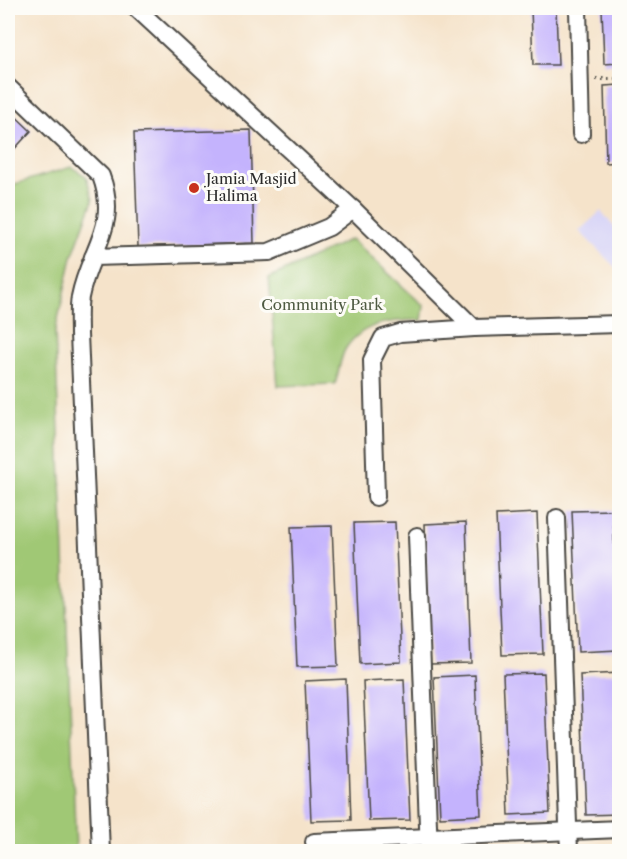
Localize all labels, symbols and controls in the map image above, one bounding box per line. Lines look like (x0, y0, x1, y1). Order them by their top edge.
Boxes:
place label: Jamia Masjid Halima (204, 169, 297, 205)
marker: Jamia Masjid Halima (187, 181, 201, 195)
park label: Community Park (261, 295, 384, 314)

